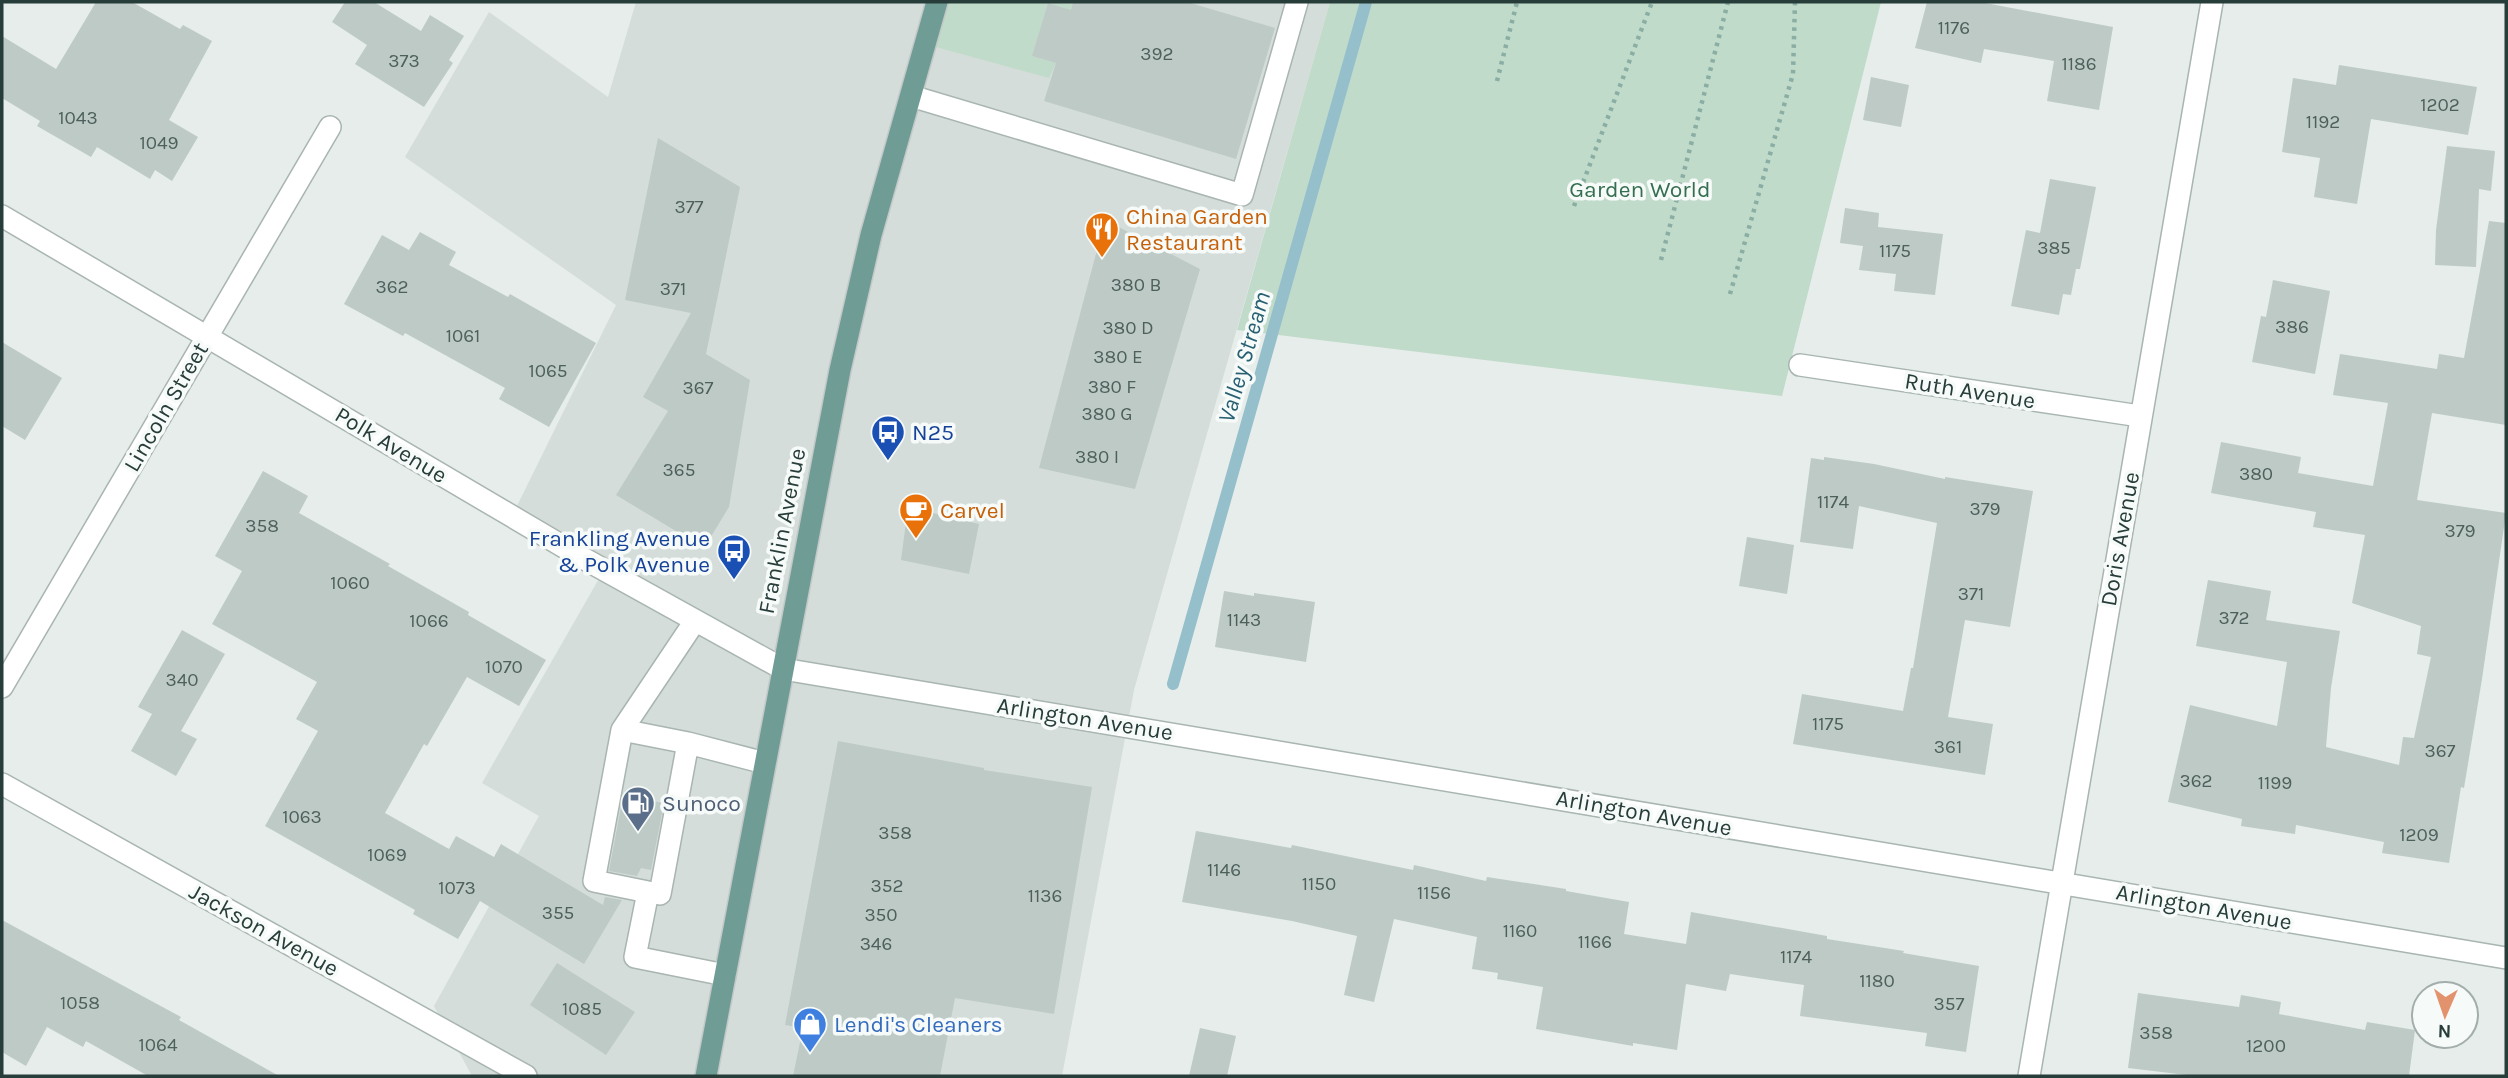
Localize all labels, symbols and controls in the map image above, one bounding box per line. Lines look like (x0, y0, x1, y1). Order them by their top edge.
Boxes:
house number: 1176 (1938, 17, 1970, 39)
house number: 392 (1140, 43, 1174, 65)
house number: 373 (388, 50, 420, 72)
house number: 1186 (2061, 53, 2097, 75)
house number: 1202 (2420, 94, 2460, 116)
house number: 1043 (58, 107, 98, 129)
house number: 1192 (2306, 111, 2340, 133)
house number: 1049 (139, 132, 179, 154)
park label: Garden World (1569, 176, 1711, 203)
house number: 377 (674, 196, 704, 218)
place label: China Garden Restaurant (1126, 203, 1268, 256)
restaurant icon: China Garden Restaurant (1083, 210, 1121, 259)
house number: 385 (2037, 237, 2071, 259)
house number: 1175 (1879, 240, 1911, 262)
house number: 380 B (1111, 274, 1161, 296)
house number: 362 (375, 276, 409, 298)
house number: 371 (660, 278, 686, 300)
water label: Valley Stream (1212, 288, 1276, 426)
house number: 386 (2275, 316, 2309, 338)
house number: 380 D (1102, 317, 1154, 339)
house number: 1061 (446, 325, 480, 347)
street label: Lincoln Street (118, 337, 214, 476)
house number: 380 E (1093, 346, 1143, 368)
house number: 1065 (528, 360, 568, 382)
street label: Ruth Avenue (1903, 367, 2037, 415)
house number: 380 F (1088, 376, 1136, 398)
house number: 367 (682, 377, 714, 399)
street label: Polk Avenue (330, 401, 452, 489)
house number: 380 G (1082, 403, 1132, 425)
bus stop icon: N25 (869, 413, 907, 462)
place label: N25 (912, 419, 954, 446)
street label: Franklin Avenue (753, 446, 811, 616)
house number: 380 I (1075, 446, 1119, 468)
house number: 365 (663, 459, 695, 481)
house number: 380 (2239, 463, 2273, 485)
street label: Doris Avenue (2095, 470, 2145, 608)
cafe icon: Carvel (897, 491, 935, 540)
house number: 1174 (1817, 491, 1849, 513)
place label: Carvel (940, 497, 1005, 524)
house number: 379 (1969, 498, 2001, 520)
house number: 358 (245, 515, 279, 537)
house number: 379 (2444, 520, 2476, 542)
place label: Frankling Avenue & Polk Avenue (529, 525, 710, 578)
bus stop icon: Frankling Avenue & Polk Avenue (715, 532, 753, 581)
house number: 1060 (330, 572, 370, 594)
house number: 371 (1958, 583, 1984, 605)
house number: 372 (2218, 607, 2250, 629)
house number: 1143 (1227, 609, 1261, 631)
house number: 1066 (409, 610, 449, 632)
house number: 1070 (485, 656, 523, 678)
house number: 340 (165, 669, 199, 691)
street label: Arlington Avenue (995, 692, 1175, 746)
house number: 1175 (1812, 713, 1844, 735)
house number: 361 (1934, 736, 1962, 758)
house number: 367 (2424, 740, 2456, 762)
house number: 362 (2179, 770, 2213, 792)
house number: 1199 (2258, 772, 2292, 794)
fuel station icon: Sunoco (619, 784, 657, 833)
street label: Arlington Avenue (1554, 784, 1734, 842)
place label: Sunoco (662, 790, 741, 817)
house number: 1063 (282, 806, 322, 828)
house number: 358 (878, 822, 912, 844)
house number: 1209 (2399, 824, 2439, 846)
house number: 1069 (367, 844, 407, 866)
house number: 1146 (1207, 859, 1241, 881)
house number: 1150 (1302, 873, 1336, 895)
house number: 352 (871, 875, 903, 897)
house number: 1073 (438, 877, 476, 899)
street label: Jackson Avenue (185, 878, 343, 982)
street label: Arlington Avenue (2114, 878, 2294, 936)
house number: 1156 (1417, 882, 1451, 904)
house number: 1136 (1028, 885, 1062, 907)
house number: 355 (542, 902, 574, 924)
house number: 350 (864, 904, 898, 926)
house number: 1160 (1503, 920, 1537, 942)
house number: 1166 (1578, 931, 1612, 953)
house number: 346 (860, 933, 892, 955)
house number: 1174 (1780, 946, 1812, 968)
house number: 1180 (1859, 970, 1895, 992)
north arrow (2410, 980, 2480, 1050)
house number: 1058 (60, 992, 100, 1014)
house number: 357 (1934, 993, 1965, 1015)
house number: 1085 (562, 998, 602, 1020)
shop icon: Lendi's Cleaners (791, 1005, 829, 1054)
place label: Lendi's Cleaners (834, 1011, 1003, 1038)
text: N (2437, 1020, 2452, 1042)
house number: 358 (2139, 1022, 2173, 1044)
house number: 1064 (138, 1034, 178, 1056)
house number: 1200 (2246, 1035, 2286, 1057)

